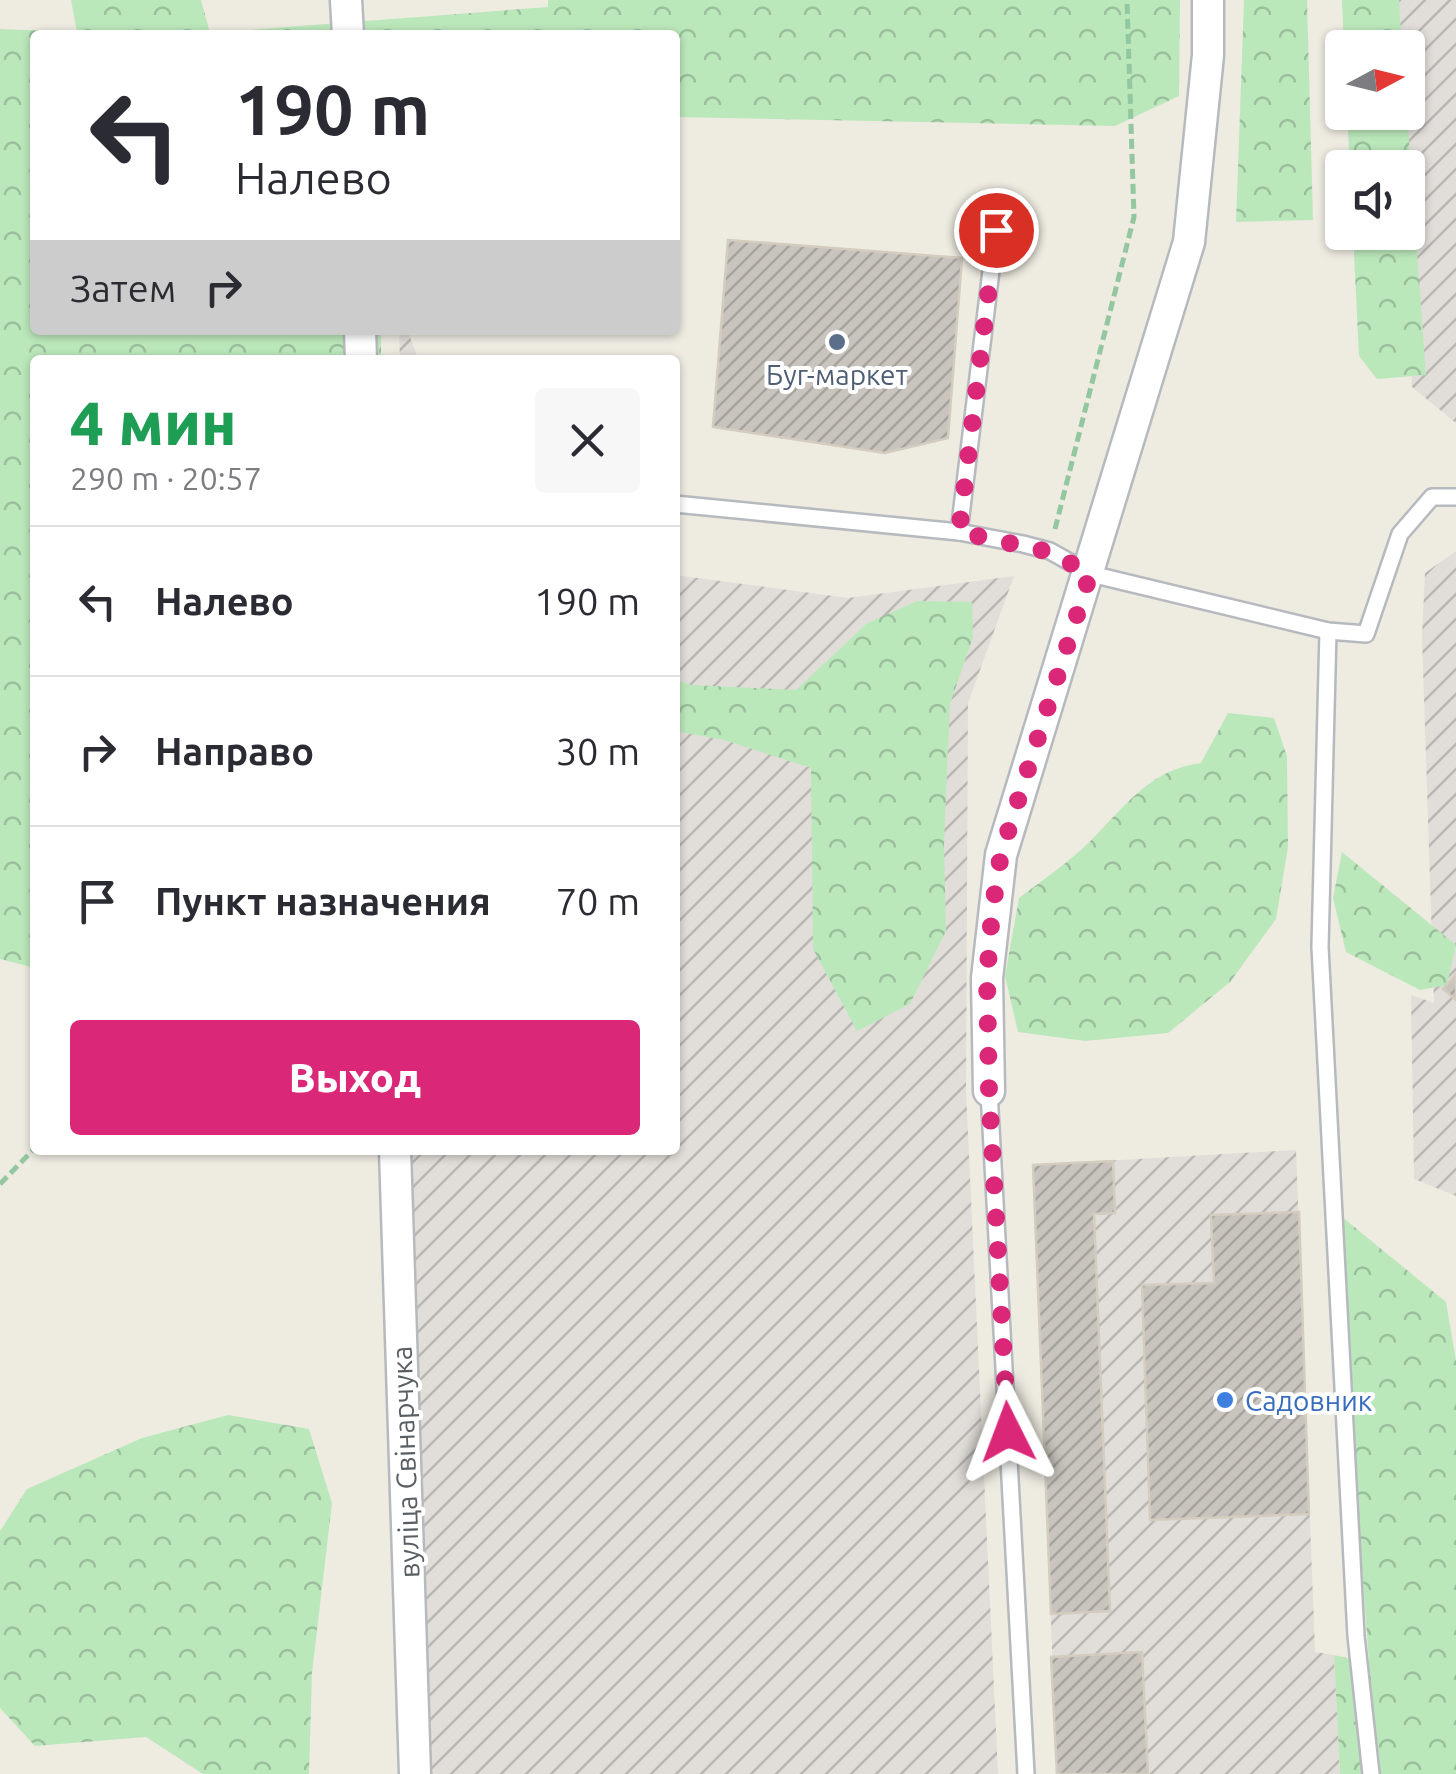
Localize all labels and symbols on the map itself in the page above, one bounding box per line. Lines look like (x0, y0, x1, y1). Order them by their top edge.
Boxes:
north arrow (1325, 30, 1425, 130)
pin (954, 188, 1039, 273)
marker: Буг-маркет (826, 331, 848, 353)
place label: Буг-маркет (766, 359, 909, 390)
street label: вуліца Свінарчука (385, 1345, 425, 1579)
position arrow (956, 1380, 1060, 1484)
place label: Садовник (1245, 1385, 1372, 1416)
marker: Садовник (1214, 1389, 1236, 1411)

